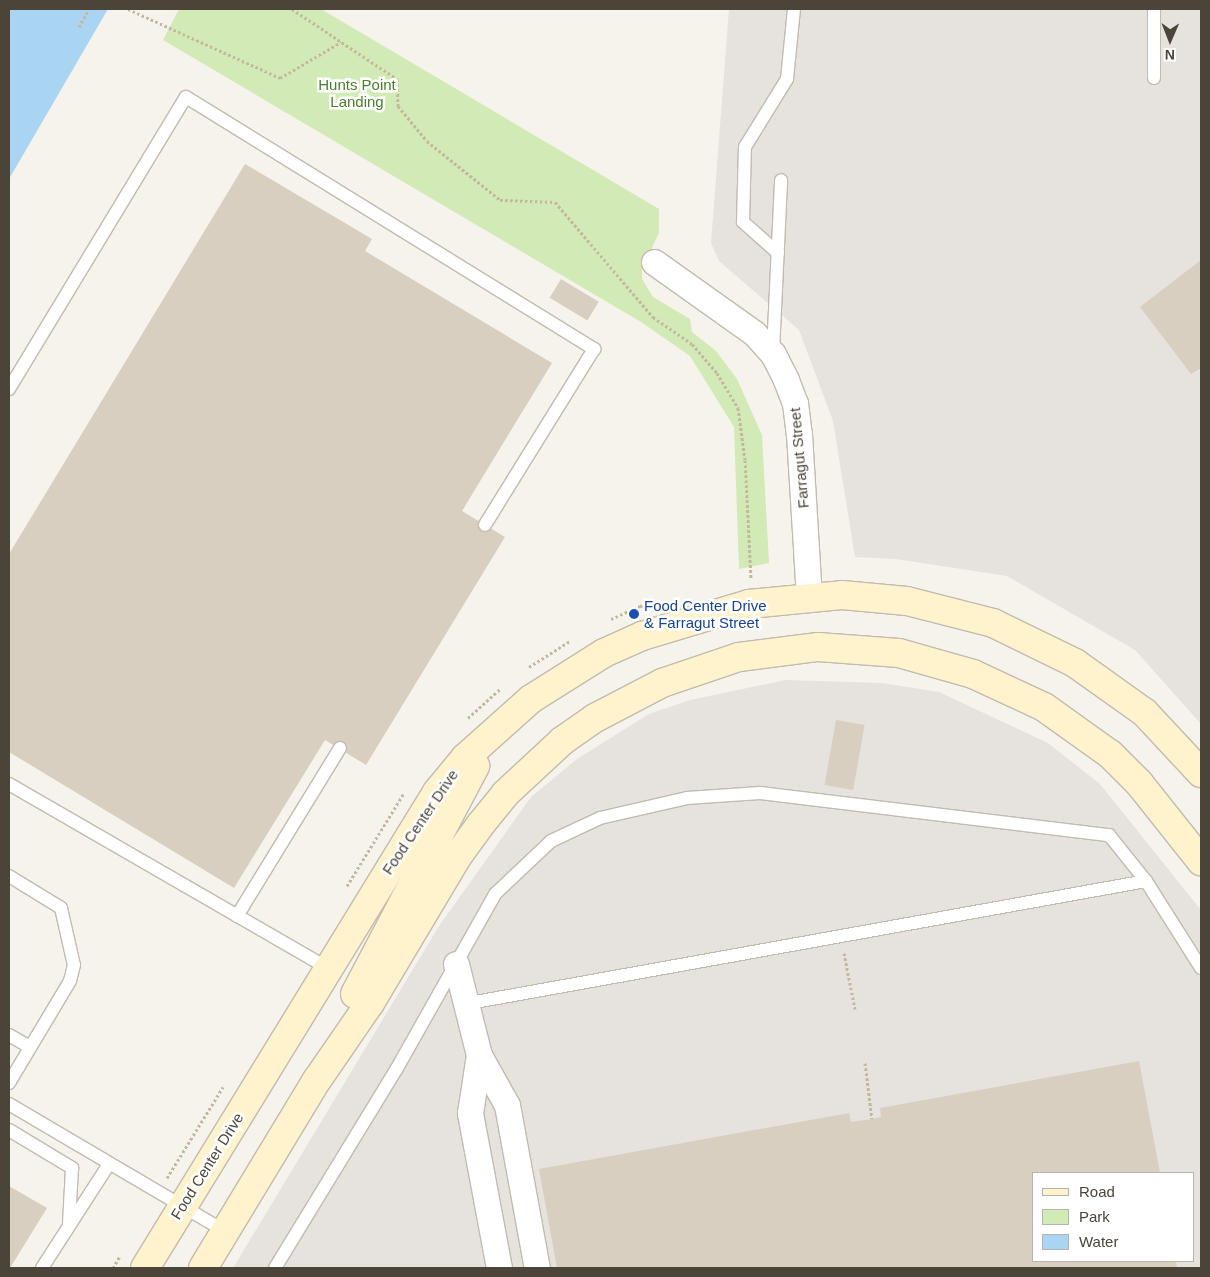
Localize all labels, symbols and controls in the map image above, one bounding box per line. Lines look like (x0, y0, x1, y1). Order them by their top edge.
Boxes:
north arrow (1145, 15, 1195, 65)
text: N (1165, 47, 1175, 63)
park label: Hunts Point Landing (318, 75, 396, 110)
street label: Farragut Street (786, 407, 812, 509)
place label: Food Center Drive & Farragut Street (644, 596, 767, 631)
marker: Food Center Drive & Farragut Street (628, 608, 640, 620)
street label: Food Center Drive (378, 766, 462, 878)
street label: Food Center Drive (167, 1109, 247, 1223)
legend (1032, 1172, 1195, 1262)
text: Road (1079, 1183, 1115, 1200)
text: Park (1079, 1208, 1110, 1225)
text: Water (1079, 1233, 1118, 1250)

